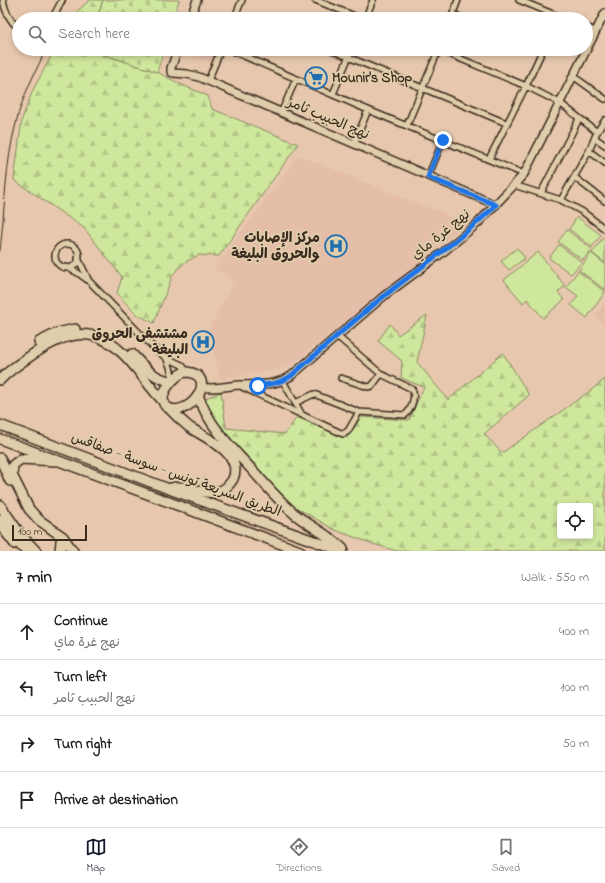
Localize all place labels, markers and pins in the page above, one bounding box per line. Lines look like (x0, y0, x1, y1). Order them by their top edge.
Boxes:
supermarket icon: Mounir's Shop (303, 65, 329, 91)
place label: Mounir's Shop (332, 68, 413, 89)
place label: مركز الإصابات والحروق البليغة (231, 228, 320, 265)
hospital icon: مركز الإصابات والحروق البليغة (323, 233, 349, 259)
place label: مشتشفى الحروق البليغة (92, 324, 188, 361)
hospital icon: مشتشفى الحروق البليغة (190, 329, 216, 355)

